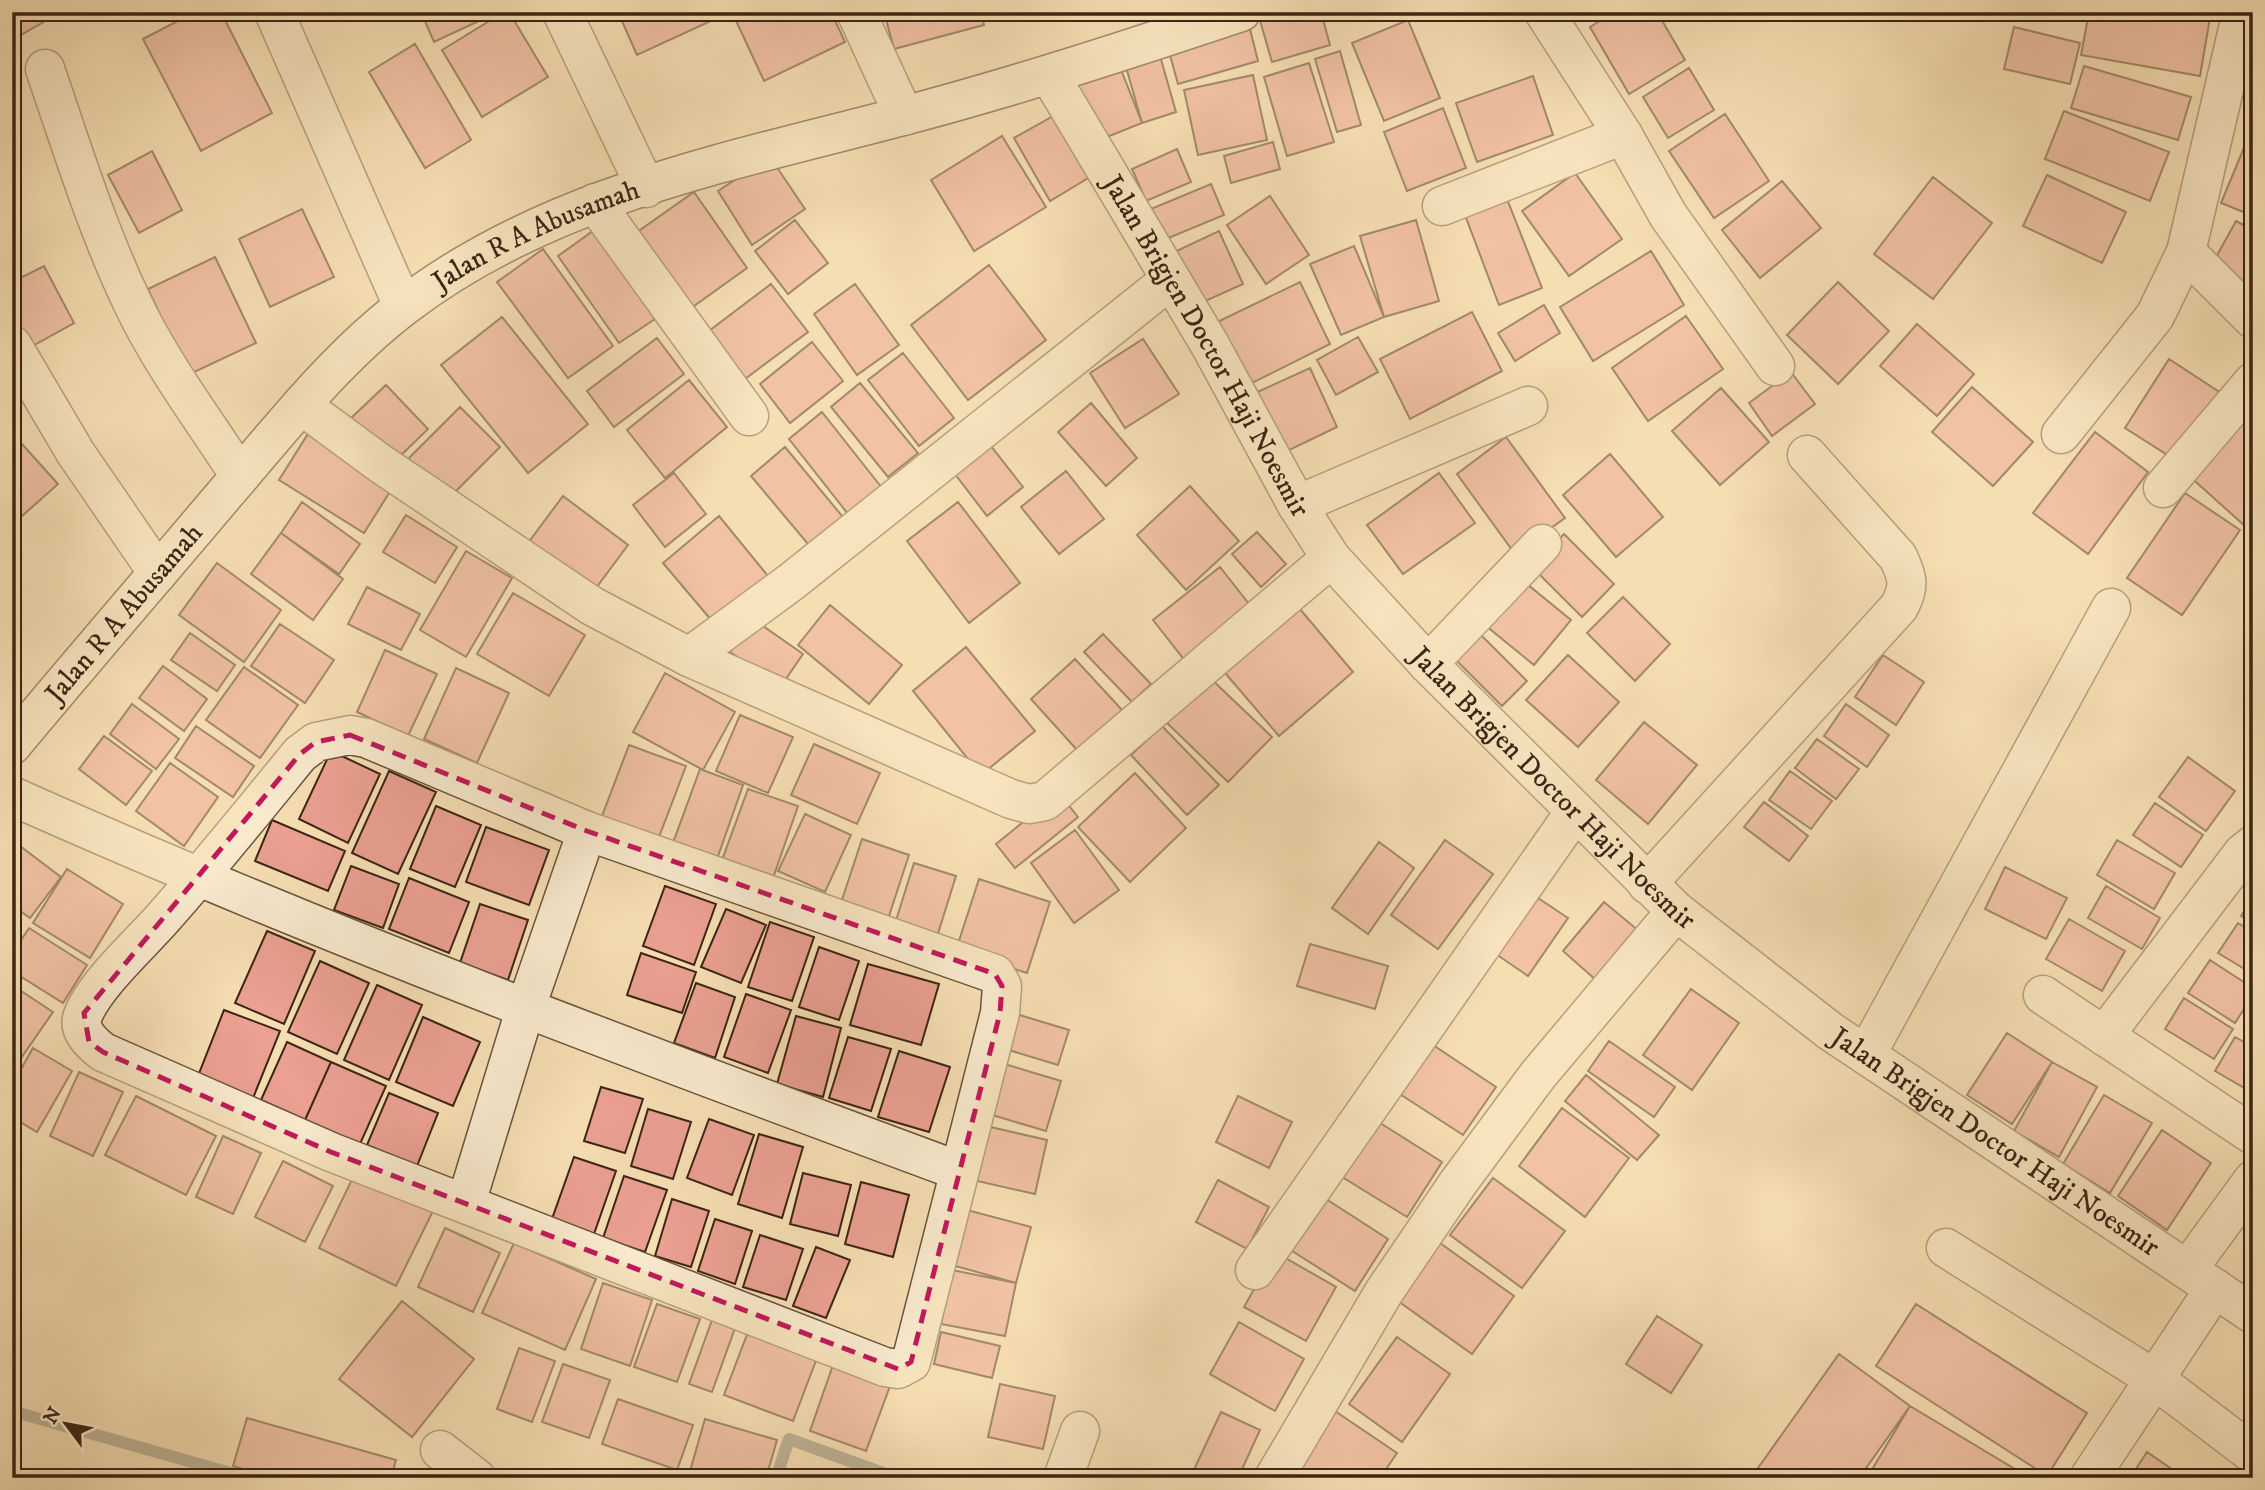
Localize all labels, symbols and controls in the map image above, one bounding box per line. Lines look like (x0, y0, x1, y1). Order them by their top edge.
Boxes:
street label: Jalan Brigjen Doctor Haji Noesmir (1094, 166, 1318, 524)
street label: Jalan R A Abusamah (423, 172, 644, 300)
street label: Jalan R A Abusamah (35, 516, 210, 712)
street label: Jalan Brigjen Doctor Haji Noesmir (1401, 637, 1703, 938)
street label: Jalan Brigjen Doctor Haji Noesmir (1822, 1018, 2167, 1264)
north arrow (32, 1388, 102, 1458)
text: N (39, 1403, 67, 1428)

